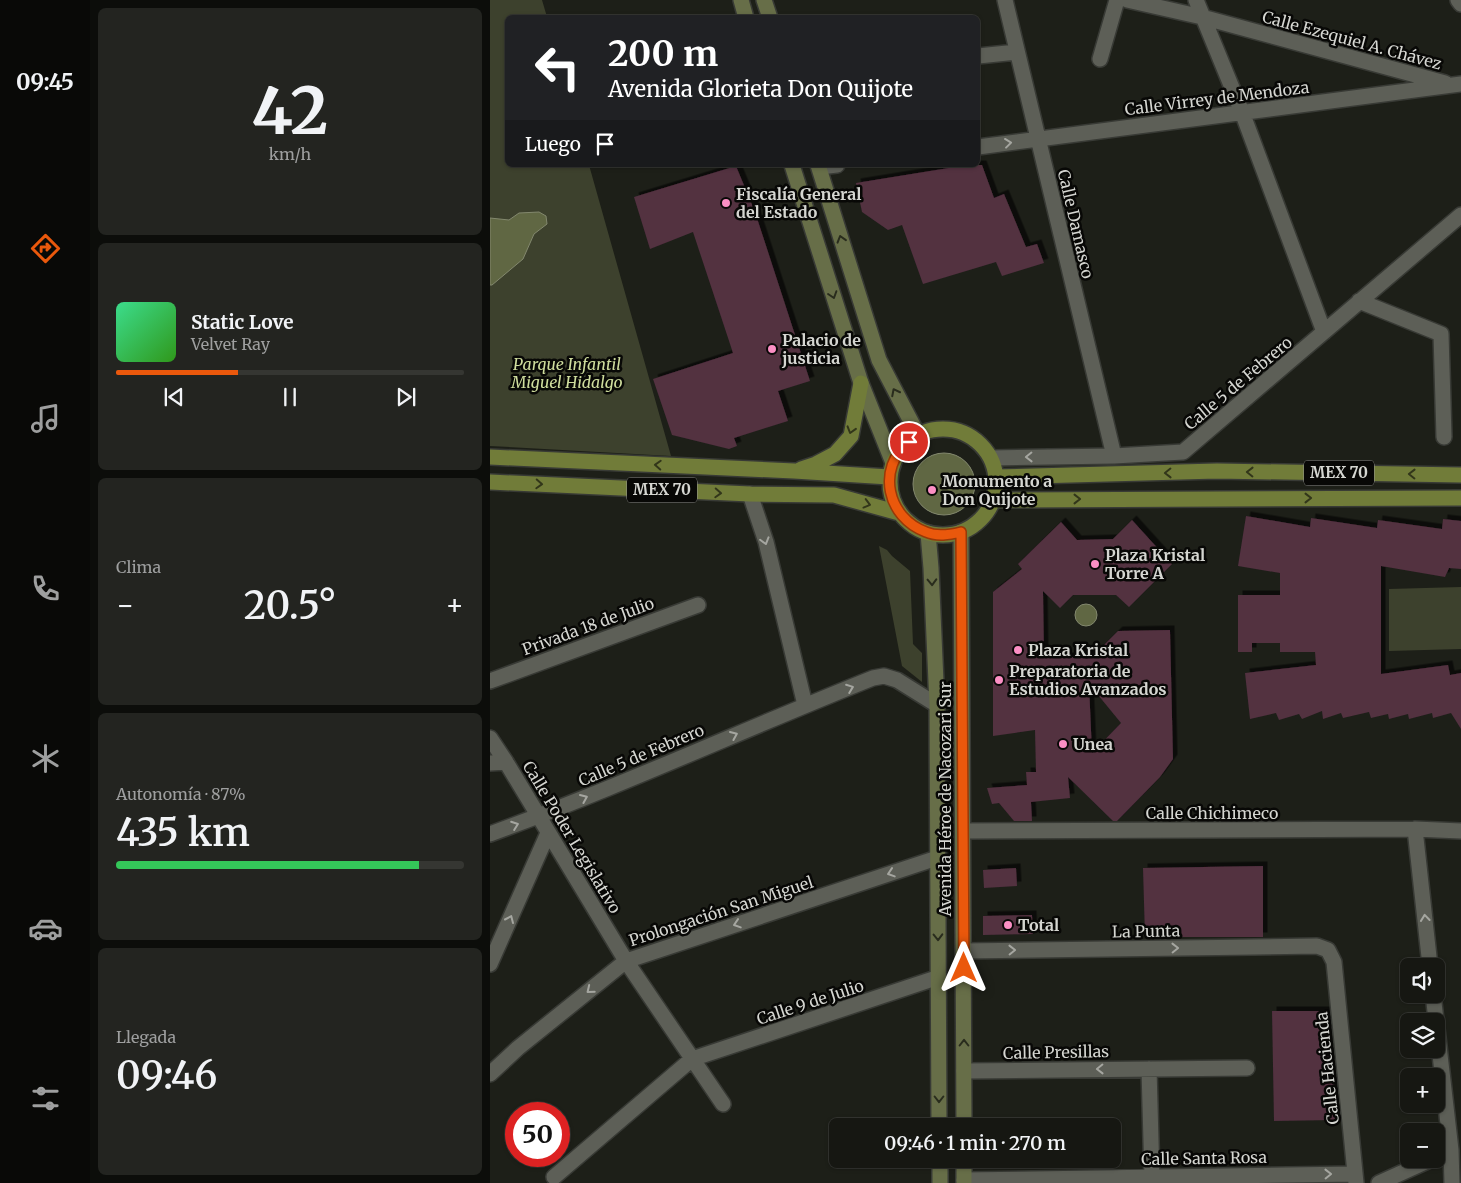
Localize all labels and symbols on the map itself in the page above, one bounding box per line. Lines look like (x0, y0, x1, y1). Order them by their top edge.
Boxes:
street label: Calle Ezequiel A. Chávez (1260, 6, 1444, 74)
street label: Calle Virrey de Mendoza (1124, 77, 1311, 119)
one-way arrow (1004, 138, 1012, 149)
street label: Calle Damasco (1054, 167, 1098, 281)
place label: Fiscalía General del Estado (736, 184, 862, 222)
marker: Fiscalía General del Estado (720, 197, 732, 209)
one-way arrow (837, 235, 847, 243)
one-way arrow (827, 290, 837, 299)
place label: Palacio de justicia (781, 330, 861, 368)
street label: Calle 5 de Febrero (1180, 332, 1296, 434)
marker: Palacio de justicia (766, 343, 778, 355)
park label: Parque Infantil Miguel Hidalgo (510, 354, 623, 392)
one-way arrow (891, 388, 901, 397)
pin (888, 421, 930, 463)
one-way arrow (846, 425, 856, 434)
one-way arrow (1025, 452, 1033, 463)
one-way arrow (654, 460, 662, 470)
road number: MEX 70 (1304, 460, 1374, 486)
one-way arrow (1164, 467, 1172, 478)
one-way arrow (1246, 467, 1254, 477)
one-way arrow (1408, 469, 1416, 479)
place label: Monumento a Don Quijote (942, 471, 1052, 509)
road number: MEX 70 (627, 478, 697, 502)
one-way arrow (535, 479, 543, 489)
marker: Monumento a Don Quijote (926, 484, 938, 496)
one-way arrow (715, 487, 723, 498)
one-way arrow (1304, 493, 1312, 503)
one-way arrow (1074, 494, 1082, 504)
one-way arrow (862, 498, 871, 509)
one-way arrow (760, 536, 770, 544)
place label: Plaza Kristal Torre A (1105, 545, 1205, 583)
marker: Plaza Kristal Torre A (1089, 558, 1101, 570)
one-way arrow (926, 578, 937, 586)
street label: Privada 18 de Julio (519, 593, 657, 659)
place label: Plaza Kristal (1028, 640, 1128, 660)
marker: Plaza Kristal (1012, 644, 1024, 656)
place label: Preparatoria de Estudios Avanzados (1009, 661, 1167, 699)
marker: Preparatoria de Estudios Avanzados (993, 674, 1005, 686)
street label: Avenida Héroe de Nacozari Sur (935, 681, 955, 918)
one-way arrow (845, 683, 854, 694)
street label: Calle 5 de Febrero (575, 719, 707, 791)
one-way arrow (729, 731, 738, 741)
place label: Unea (1073, 734, 1113, 754)
marker: Unea (1057, 738, 1069, 750)
street label: Calle Poder Legislativo (519, 757, 625, 917)
one-way arrow (579, 793, 588, 804)
street label: Calle Chichimeco (1146, 803, 1278, 823)
one-way arrow (510, 821, 518, 831)
one-way arrow (887, 868, 896, 878)
street label: Prolongación San Miguel (626, 872, 816, 950)
one-way arrow (1420, 913, 1431, 921)
one-way arrow (503, 915, 514, 924)
place label: Total (1018, 915, 1059, 935)
one-way arrow (733, 919, 741, 929)
marker: Total (1002, 919, 1014, 931)
street label: La Punta (1112, 920, 1181, 942)
one-way arrow (933, 933, 943, 941)
position arrow (937, 941, 989, 993)
one-way arrow (1172, 943, 1179, 953)
one-way arrow (1009, 945, 1017, 955)
street label: Calle 9 de Julio (754, 975, 866, 1029)
one-way arrow (587, 985, 596, 994)
street label: Calle Hacienda (1311, 1010, 1343, 1125)
one-way arrow (959, 1038, 969, 1046)
street label: Calle Presillas (1003, 1041, 1109, 1063)
one-way arrow (1096, 1064, 1104, 1074)
one-way arrow (934, 1096, 944, 1103)
speed limit sign: 50 (505, 1102, 570, 1167)
street label: Calle Santa Rosa (1141, 1147, 1267, 1169)
one-way arrow (1324, 1169, 1332, 1179)

